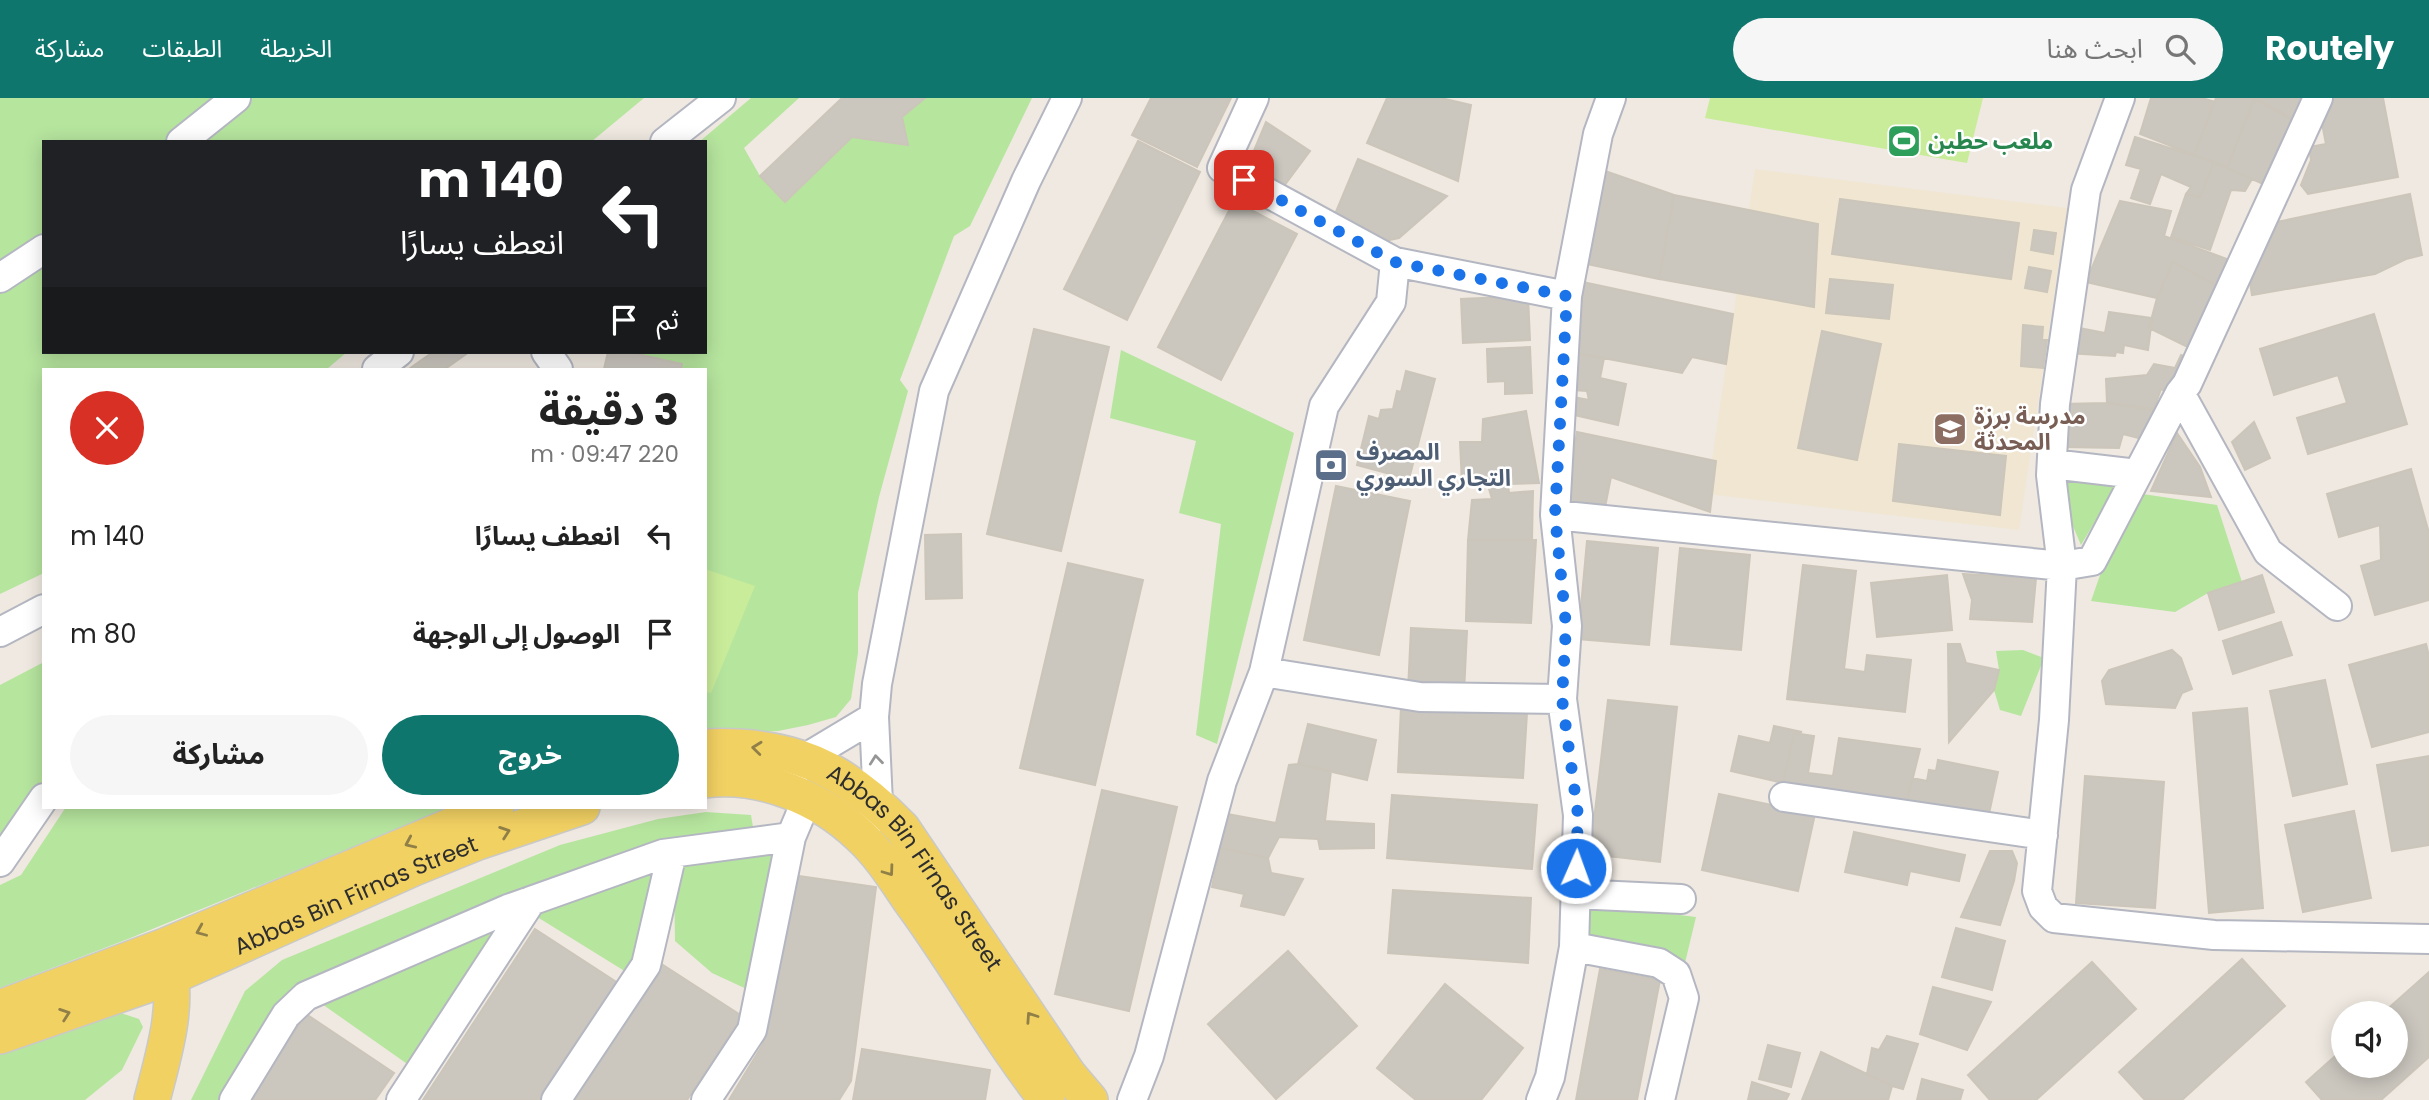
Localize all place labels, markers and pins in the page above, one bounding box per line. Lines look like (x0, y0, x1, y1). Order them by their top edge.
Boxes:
sports icon: ملعب حطين (1885, 122, 1923, 160)
place label: ملعب حطين (1928, 125, 2053, 157)
pin (1214, 150, 1274, 210)
place label: مدرسة برزة المحدثة (1974, 400, 2086, 458)
school or university icon: مدرسة برزة المحدثة (1931, 410, 1969, 448)
place label: المصرف التجاري السوري (1356, 436, 1511, 496)
bank icon: المصرف التجاري السوري (1312, 446, 1350, 484)

